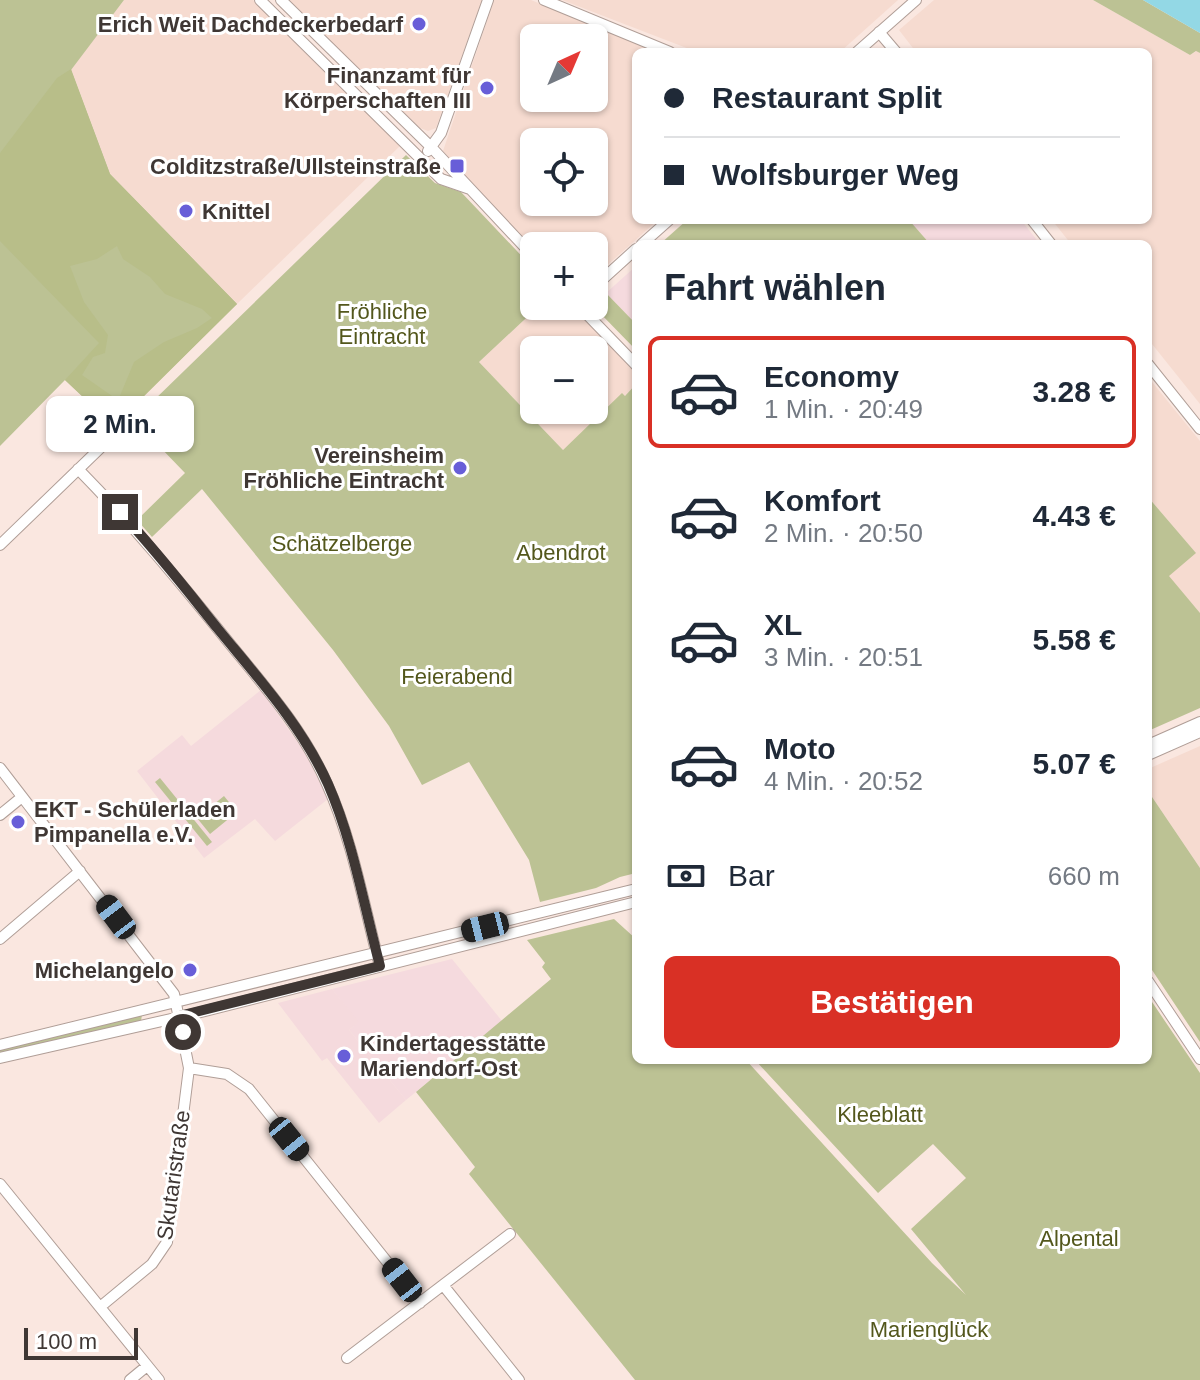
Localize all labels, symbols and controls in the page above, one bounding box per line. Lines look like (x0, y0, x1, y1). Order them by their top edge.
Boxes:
place label: Erich Weit Dachdeckerbedarf (98, 12, 404, 37)
marker: Erich Weit Dachdeckerbedarf (410, 15, 428, 33)
north arrow (520, 24, 608, 112)
map controls (520, 24, 608, 424)
place label: Finanzamt für Körperschaften III (284, 63, 471, 113)
marker: Finanzamt für Körperschaften III (478, 79, 496, 97)
text: Restaurant Split (712, 81, 942, 114)
button: locate (520, 128, 608, 216)
place label: Colditzstraße/Ullsteinstraße (150, 154, 441, 179)
marker: Colditzstraße/Ullsteinstraße (448, 157, 466, 175)
text: Wolfsburger Weg (712, 158, 959, 191)
place label: Knittel (202, 199, 270, 224)
marker: Knittel (177, 202, 195, 220)
button: + (520, 232, 608, 320)
text: Fahrt wählen (664, 267, 886, 308)
park label: Fröhliche Eintracht (337, 299, 427, 349)
button: − (520, 336, 608, 424)
icon: car (668, 356, 740, 428)
text: Economy (764, 360, 899, 393)
text: 3.28 € (1033, 375, 1116, 408)
text: 1 Min. · 20:49 (764, 394, 923, 424)
callout: 2 Min. (46, 396, 194, 452)
text: 2 Min. (83, 409, 157, 439)
place label: Vereinsheim Fröhliche Eintracht (244, 443, 445, 493)
marker: Vereinsheim Fröhliche Eintracht (451, 459, 469, 477)
icon: car (668, 480, 740, 552)
text: Komfort (764, 484, 881, 517)
route end (102, 494, 138, 530)
text: 4.43 € (1033, 499, 1116, 532)
text: 2 Min. · 20:50 (764, 518, 923, 548)
park label: Schätzelberge (272, 531, 412, 556)
park label: Abendrot (516, 540, 606, 565)
icon: car (668, 604, 740, 676)
text: XL (764, 608, 802, 641)
text: 5.58 € (1033, 623, 1116, 656)
text: 3 Min. · 20:51 (764, 642, 923, 672)
park label: Feierabend (401, 664, 513, 689)
icon: car (668, 728, 740, 800)
text: Moto (764, 732, 836, 765)
text: 5.07 € (1033, 747, 1116, 780)
text: 4 Min. · 20:52 (764, 766, 923, 796)
place label: EKT - Schülerladen Pimpanella e.V. (34, 797, 236, 847)
marker: EKT - Schülerladen Pimpanella e.V. (9, 813, 27, 831)
icon: cash (664, 854, 708, 898)
text: Bar (728, 859, 775, 892)
text: 660 m (1048, 861, 1120, 891)
car (92, 891, 140, 943)
car (459, 910, 511, 944)
button: Bestätigen (664, 956, 1120, 1048)
place label: Michelangelo (35, 958, 174, 983)
marker: Michelangelo (181, 961, 199, 979)
route start (165, 1014, 201, 1050)
place label: Kindertagesstätte Mariendorf-Ost (360, 1031, 546, 1081)
marker: Kindertagesstätte Mariendorf-Ost (335, 1047, 353, 1065)
park label: Kleeblatt (837, 1102, 923, 1127)
street label: Skutaristraße (152, 1109, 195, 1242)
car (265, 1113, 313, 1165)
park label: Alpental (1039, 1226, 1119, 1251)
car (378, 1254, 426, 1306)
park label: Marienglück (870, 1317, 989, 1342)
scale bar (24, 1324, 138, 1360)
text: 100 m (36, 1329, 97, 1354)

